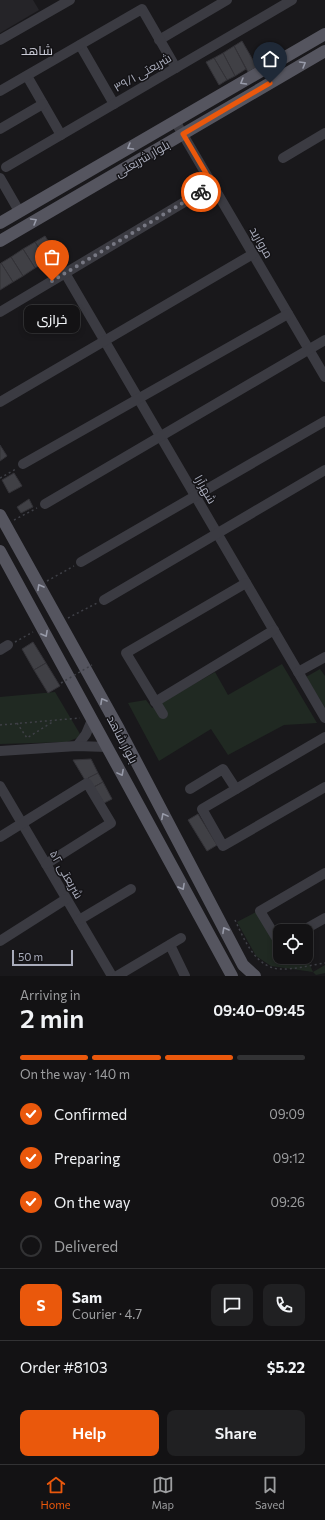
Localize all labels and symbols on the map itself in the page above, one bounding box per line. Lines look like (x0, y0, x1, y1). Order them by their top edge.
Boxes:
district label: شاهد (21, 42, 53, 58)
pin (253, 42, 287, 83)
street label: شریعتی ۳۹/۱ (111, 50, 174, 95)
one-way arrow (299, 61, 306, 68)
one-way arrow (240, 77, 247, 84)
street label: بلوار شریعتی (112, 137, 172, 180)
one-way arrow (127, 143, 134, 150)
courier (181, 172, 221, 212)
one-way arrow (30, 219, 37, 226)
street label: مروارید (247, 224, 277, 261)
pin (35, 240, 69, 281)
callout: خرازی (24, 305, 80, 333)
street label: شهرآرا (191, 472, 220, 507)
one-way arrow (37, 584, 44, 591)
one-way arrow (41, 630, 48, 637)
one-way arrow (100, 698, 107, 705)
street label: بلوار شاهد (104, 713, 141, 766)
one-way arrow (116, 769, 123, 776)
one-way arrow (161, 812, 169, 820)
street label: شریعتی ۵۲ (47, 847, 86, 901)
one-way arrow (178, 883, 185, 890)
one-way arrow (222, 927, 229, 935)
scale bar (12, 948, 73, 967)

